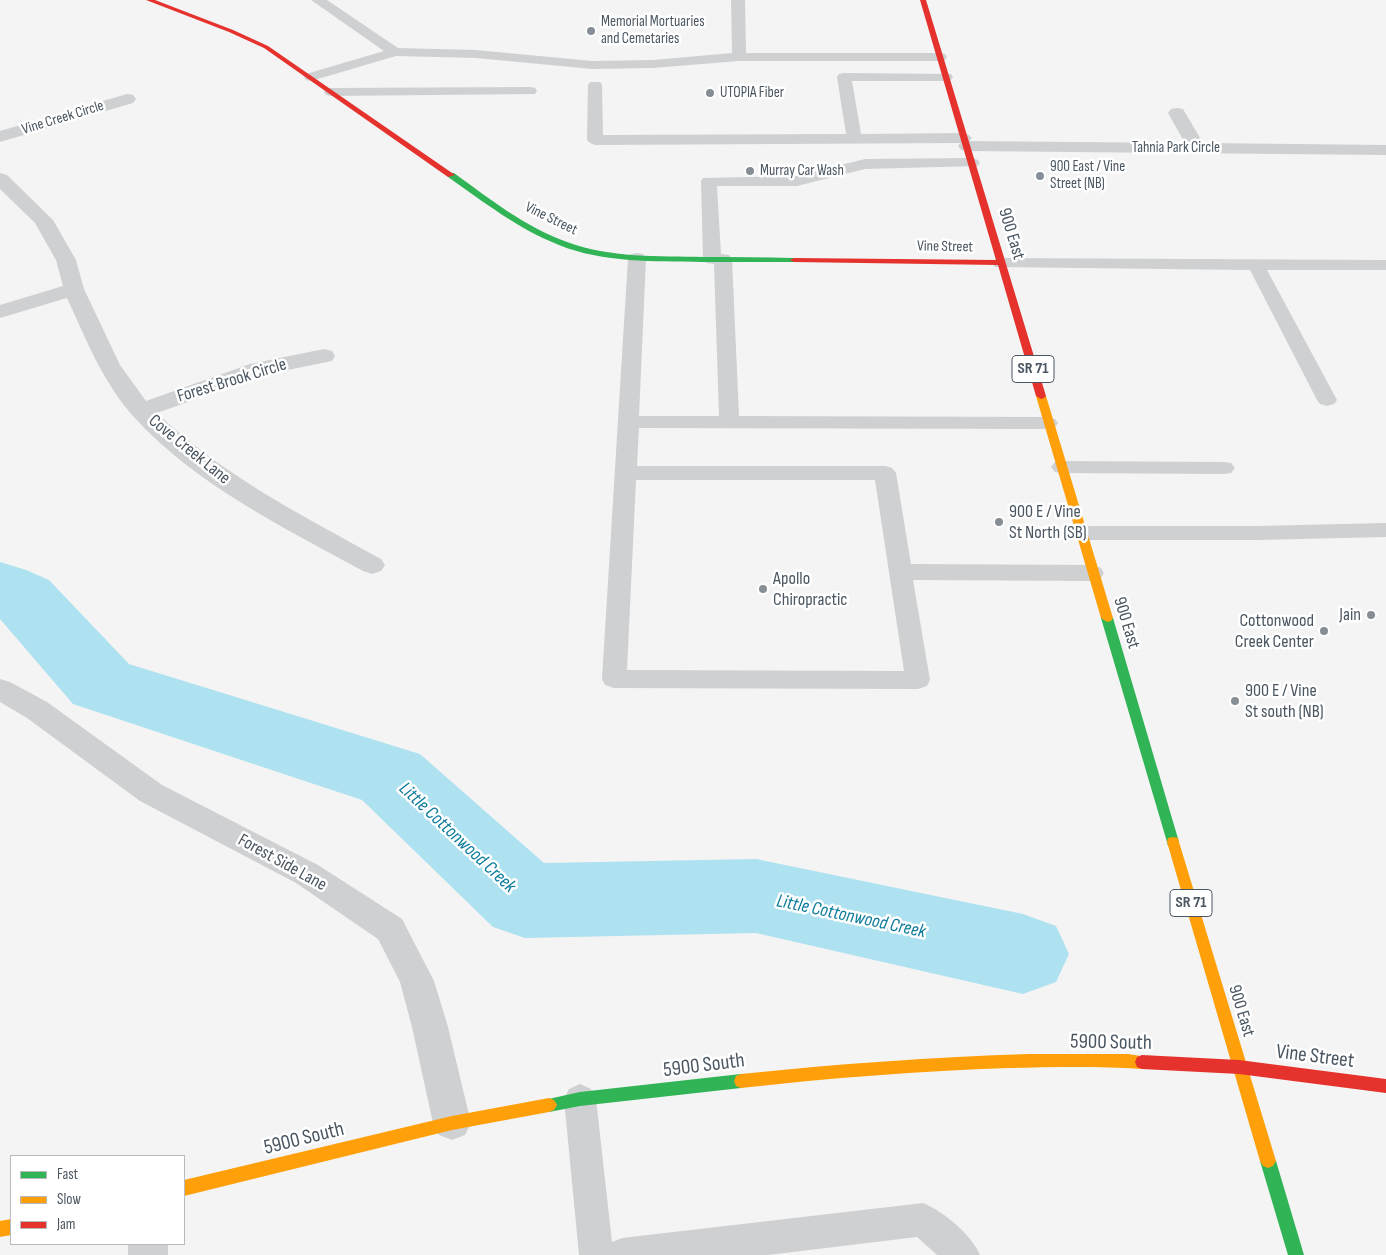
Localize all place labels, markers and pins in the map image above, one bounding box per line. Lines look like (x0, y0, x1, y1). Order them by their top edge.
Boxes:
place label: Memorial Mortuaries and Cemetaries (601, 13, 705, 48)
marker: Memorial Mortuaries and Cemetaries (585, 25, 597, 37)
place label: UTOPIA Fiber (720, 84, 784, 102)
marker: UTOPIA Fiber (704, 87, 716, 99)
place label: 900 East / Vine Street (NB) (1050, 158, 1125, 193)
place label: Murray Car Wash (760, 162, 844, 180)
marker: Murray Car Wash (744, 165, 756, 177)
marker: 900 East / Vine Street (NB) (1034, 170, 1046, 182)
place label: 900 E / Vine St North (SB) (1009, 501, 1087, 544)
marker: 900 E / Vine St North (SB) (993, 516, 1005, 528)
place label: Apollo Chiropractic (773, 568, 848, 610)
marker: Apollo Chiropractic (757, 583, 769, 595)
place label: Jain (1339, 604, 1361, 626)
marker: Jain (1365, 609, 1377, 621)
place label: Cottonwood Creek Center (1235, 610, 1314, 652)
marker: Cottonwood Creek Center (1318, 625, 1330, 637)
place label: 900 E / Vine St south (NB) (1245, 680, 1324, 722)
marker: 900 E / Vine St south (NB) (1229, 695, 1241, 707)

